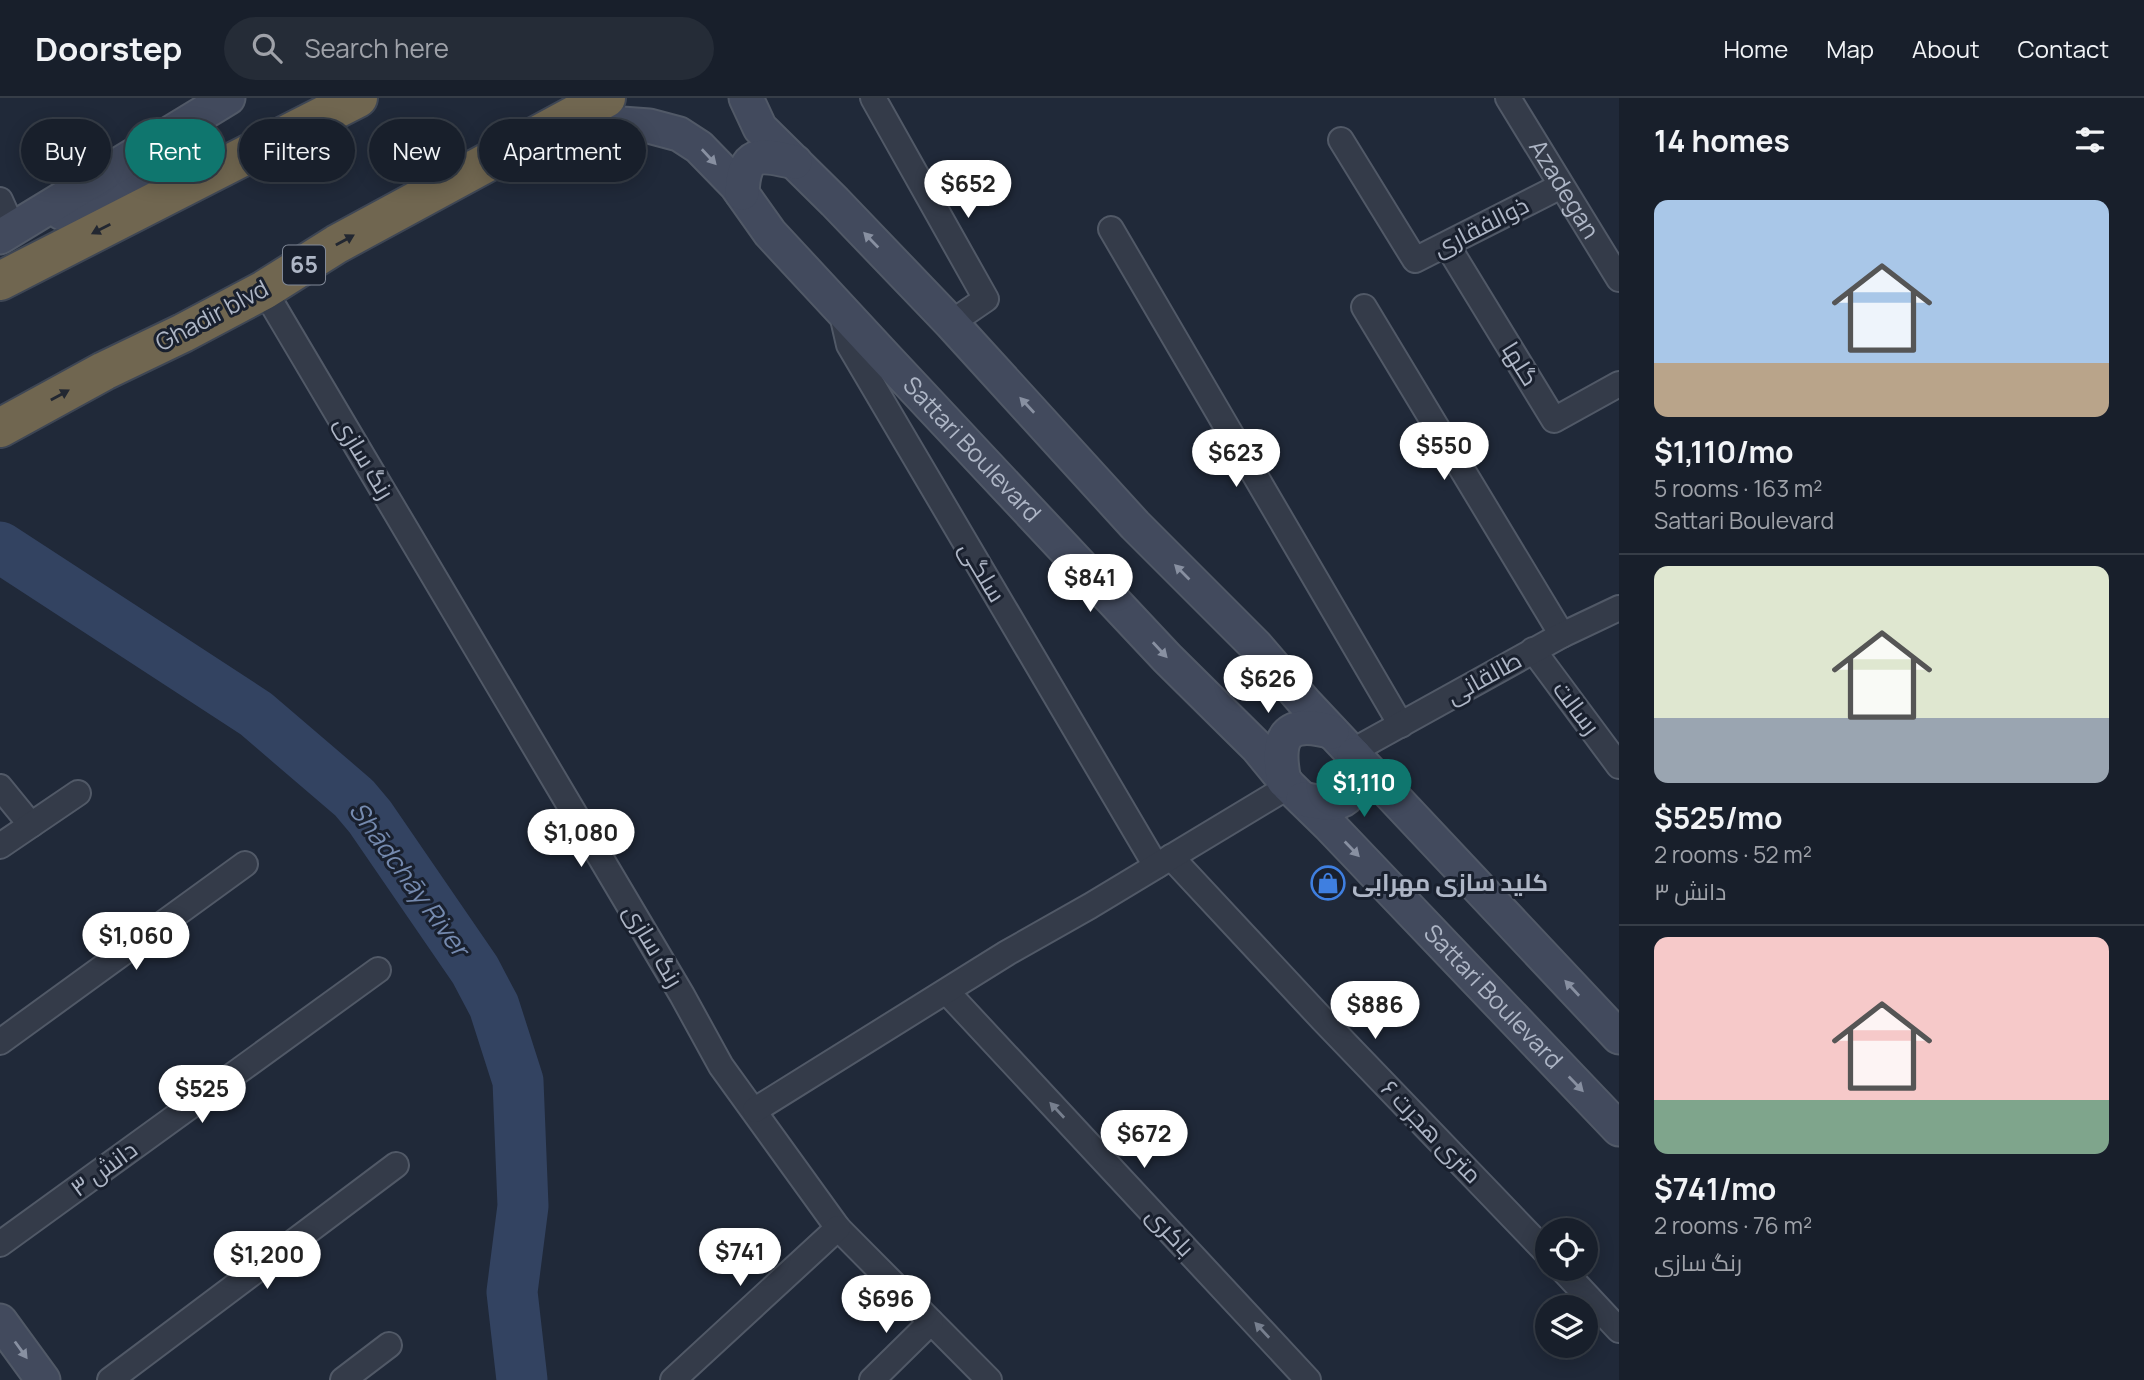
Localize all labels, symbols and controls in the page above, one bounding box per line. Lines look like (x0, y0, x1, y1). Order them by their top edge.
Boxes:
search box (224, 17, 714, 80)
text: Doorstep (35, 26, 182, 71)
icon: search (248, 29, 286, 67)
text: Search here (304, 30, 449, 66)
text: Home (1723, 32, 1788, 65)
text: Map (1826, 32, 1874, 65)
text: About (1912, 32, 1980, 65)
text: Contact (2018, 32, 2109, 65)
chip: Buy (21, 119, 111, 182)
chip: Rent (125, 119, 225, 182)
chip: Filters (239, 119, 355, 182)
chip: New (369, 119, 465, 182)
chip: Apartment (479, 119, 646, 182)
text: 14 homes (1654, 120, 1790, 161)
icon: filters (2071, 121, 2109, 159)
street label: Azadegan (1522, 133, 1608, 244)
one-way arrow (700, 148, 716, 165)
pin: $652 (927, 160, 1009, 220)
text: $652 (940, 167, 996, 199)
street label: ذوالفقاری (1427, 188, 1534, 264)
one-way arrow (91, 224, 111, 235)
one-way arrow (863, 231, 880, 248)
one-way arrow (336, 234, 355, 246)
icon: home (1819, 245, 1945, 371)
road number: 65 (283, 246, 325, 284)
street label: Ghadir blvd (149, 271, 274, 358)
street label: گلها (1495, 335, 1548, 392)
street label: Sattari Boulevard (896, 369, 1049, 529)
one-way arrow (50, 389, 69, 401)
one-way arrow (1019, 396, 1035, 414)
street label: رنگ سازی (327, 409, 403, 505)
pin: $550 (1403, 422, 1485, 482)
text: $550 (1416, 429, 1472, 461)
pin: $623 (1195, 430, 1277, 489)
text: $1,110/mo (1654, 431, 1794, 472)
text: $623 (1208, 436, 1264, 468)
text: 5 rooms · 163 m² (1654, 472, 1822, 504)
text: Sattari Boulevard (1654, 504, 1834, 536)
street label: سلگی (952, 535, 1014, 608)
pin: $841 (1049, 554, 1131, 614)
text: $841 (1064, 561, 1116, 593)
one-way arrow (1174, 564, 1190, 580)
icon: home (1819, 612, 1945, 738)
one-way arrow (1152, 641, 1168, 659)
street label: طالقانی (1440, 642, 1527, 711)
pin: $626 (1227, 656, 1309, 715)
text: $626 (1240, 662, 1296, 694)
street label: رسالت (1546, 673, 1608, 741)
pin: $1,110 (1307, 760, 1421, 819)
text: $1,110 (1332, 766, 1396, 798)
water label: Shādchāy River (341, 794, 480, 966)
text: $525/mo (1654, 797, 1782, 838)
pin: $1,080 (524, 810, 638, 869)
text: $1,080 (544, 816, 618, 848)
text: 2 rooms · 52 m² (1654, 838, 1812, 870)
one-way arrow (1343, 840, 1360, 857)
shop icon: کلید سازی مهرابی (1309, 864, 1347, 902)
place label: کلید سازی مهرابی (1352, 865, 1548, 898)
text: دانش ۳ (1654, 875, 1726, 907)
street label: رنگ سازی (616, 897, 692, 993)
pin: $1,060 (79, 912, 193, 972)
street label: Sattari Boulevard (1417, 916, 1571, 1075)
text: $1,060 (98, 919, 174, 951)
one-way arrow (1564, 979, 1581, 996)
pin: $886 (1334, 982, 1416, 1041)
icon: home (1819, 983, 1945, 1109)
text: $886 (1347, 988, 1403, 1020)
pin: $525 (161, 1066, 243, 1125)
text: $525 (175, 1072, 229, 1104)
street label: ۶ متری هجرت (1374, 1072, 1490, 1190)
one-way arrow (1568, 1075, 1584, 1092)
one-way arrow (1049, 1102, 1065, 1119)
pin: $672 (1103, 1110, 1185, 1170)
text: $672 (1117, 1117, 1171, 1149)
street label: دانش ۳ (63, 1132, 143, 1203)
text: $741/mo (1654, 1168, 1776, 1209)
street label: باکری (1140, 1199, 1203, 1263)
text: 2 rooms · 76 m² (1654, 1209, 1812, 1241)
map controls (1535, 1218, 1598, 1358)
button: locate (1535, 1218, 1598, 1281)
pin: $741 (699, 1228, 781, 1288)
pin: $1,200 (210, 1232, 324, 1291)
text: $741 (715, 1235, 765, 1267)
text: $1,200 (230, 1238, 304, 1270)
text: رنگ سازی (1654, 1246, 1742, 1278)
pin: $696 (845, 1276, 927, 1335)
text: $696 (858, 1282, 914, 1314)
button: layers (1535, 1295, 1598, 1358)
one-way arrow (1254, 1322, 1270, 1339)
one-way arrow (14, 1341, 28, 1359)

